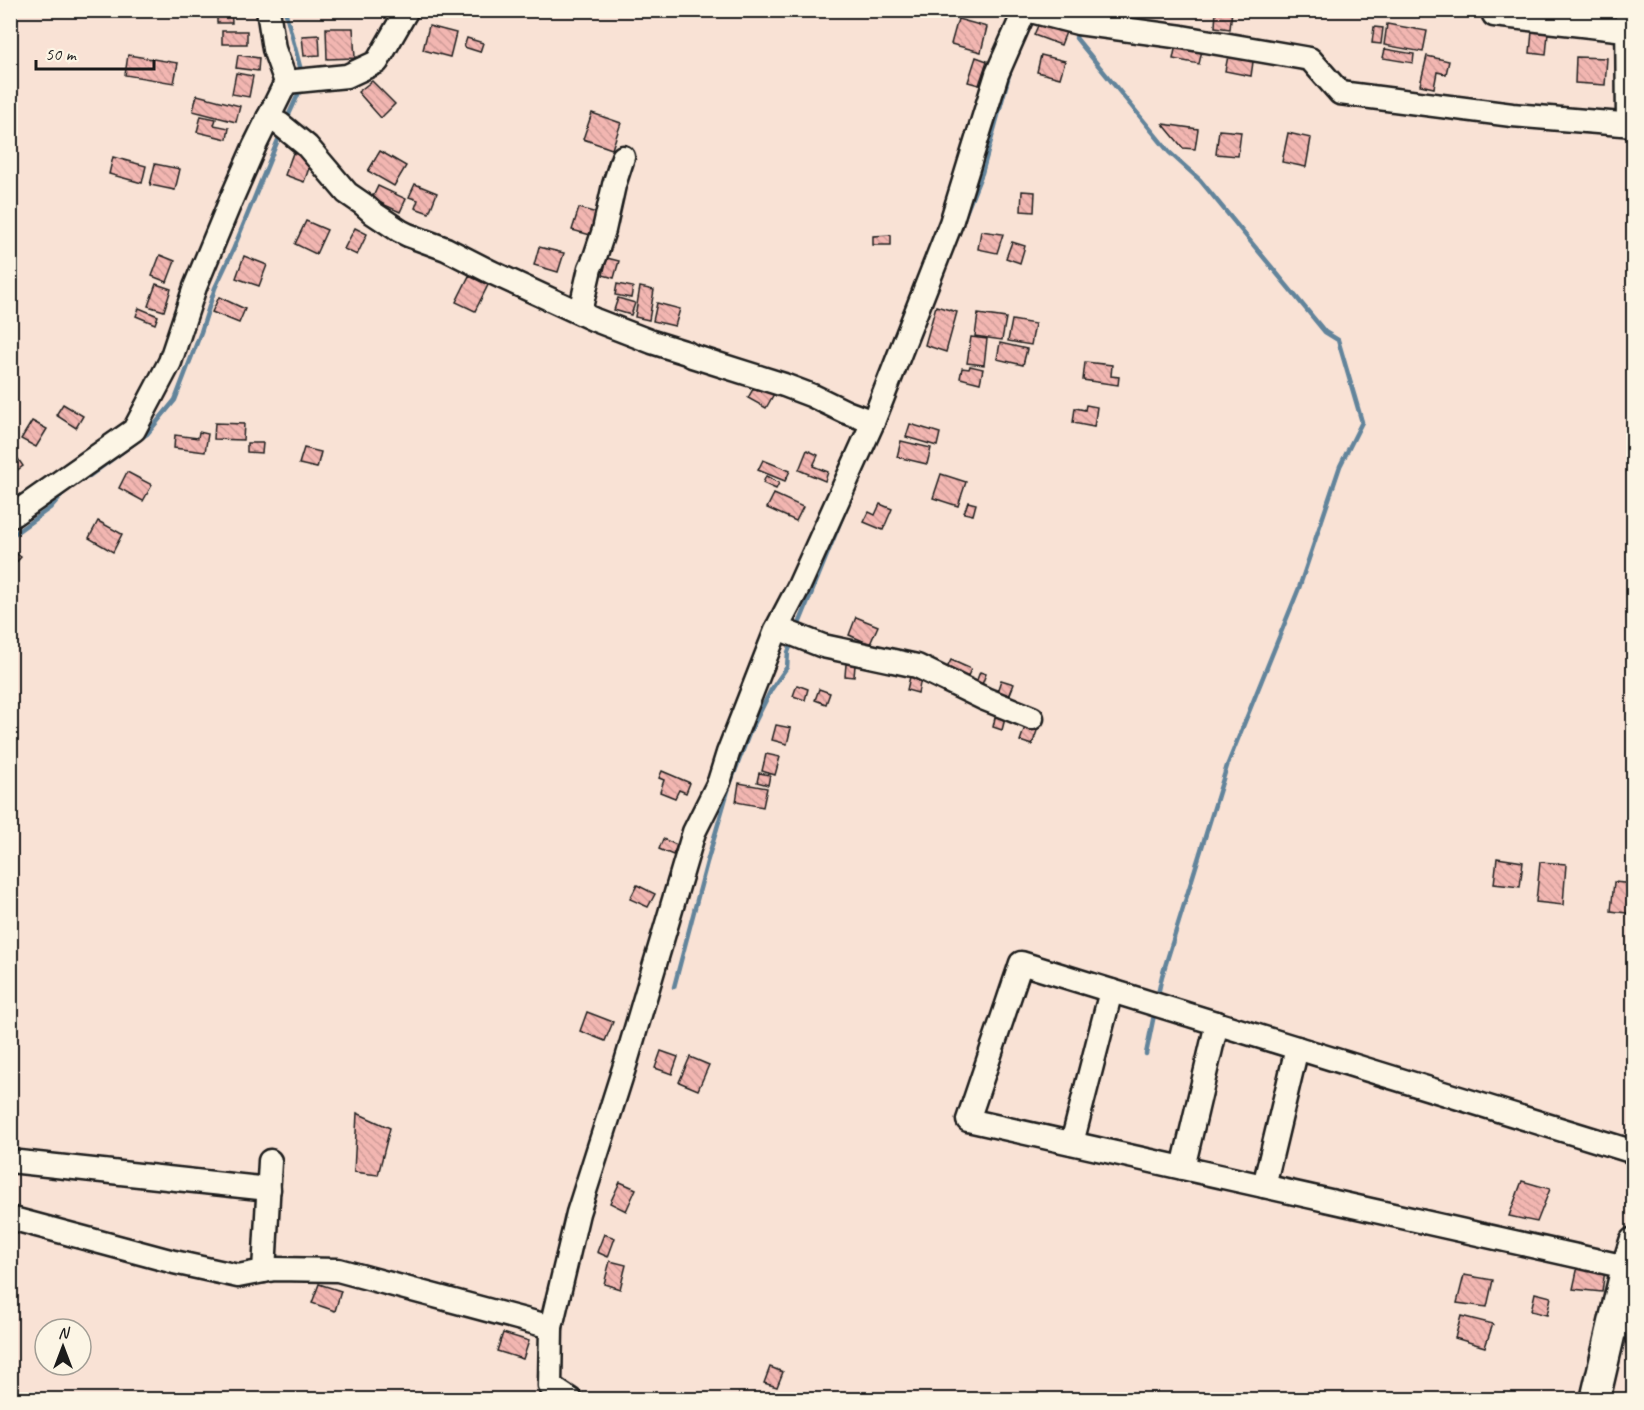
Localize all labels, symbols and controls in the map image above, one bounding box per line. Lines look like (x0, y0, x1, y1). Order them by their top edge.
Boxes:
scale bar (36, 33, 154, 71)
text: 50 m (45, 43, 78, 65)
north arrow (33, 1317, 93, 1377)
text: N (58, 1323, 71, 1343)

